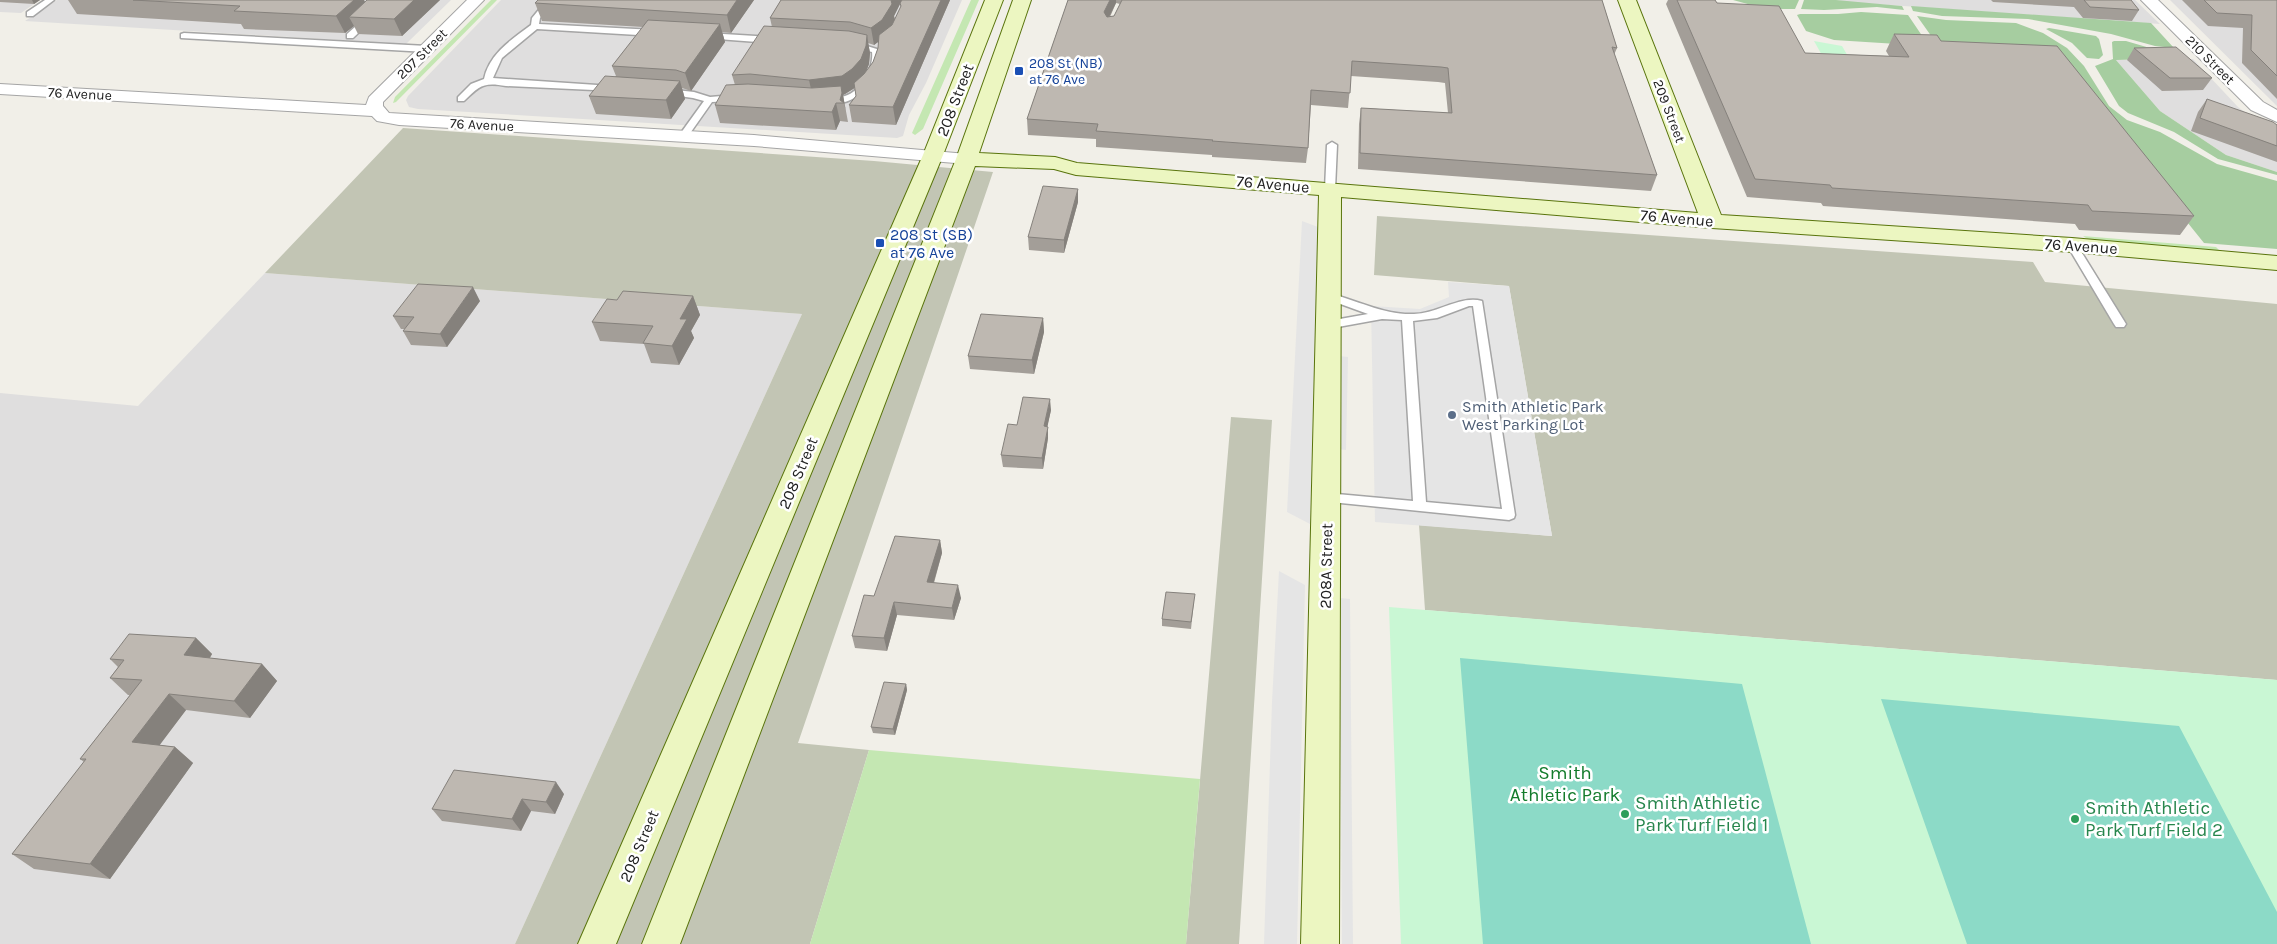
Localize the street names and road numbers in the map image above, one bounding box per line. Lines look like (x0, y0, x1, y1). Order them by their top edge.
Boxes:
street label: 207 Street (393, 25, 451, 83)
street label: 210 Street (2182, 32, 2238, 88)
street label: 208 Street (932, 61, 978, 139)
street label: 209 Street (1649, 77, 1689, 145)
street label: 76 Avenue (48, 84, 112, 104)
street label: 76 Avenue (450, 115, 514, 135)
street label: 76 Avenue (1236, 171, 1310, 197)
street label: 76 Avenue (1640, 205, 1714, 231)
street label: 76 Avenue (2044, 234, 2118, 258)
street label: 208 Street (774, 434, 822, 512)
street label: 208A Street (1316, 523, 1336, 609)
street label: 208 Street (615, 807, 663, 885)

